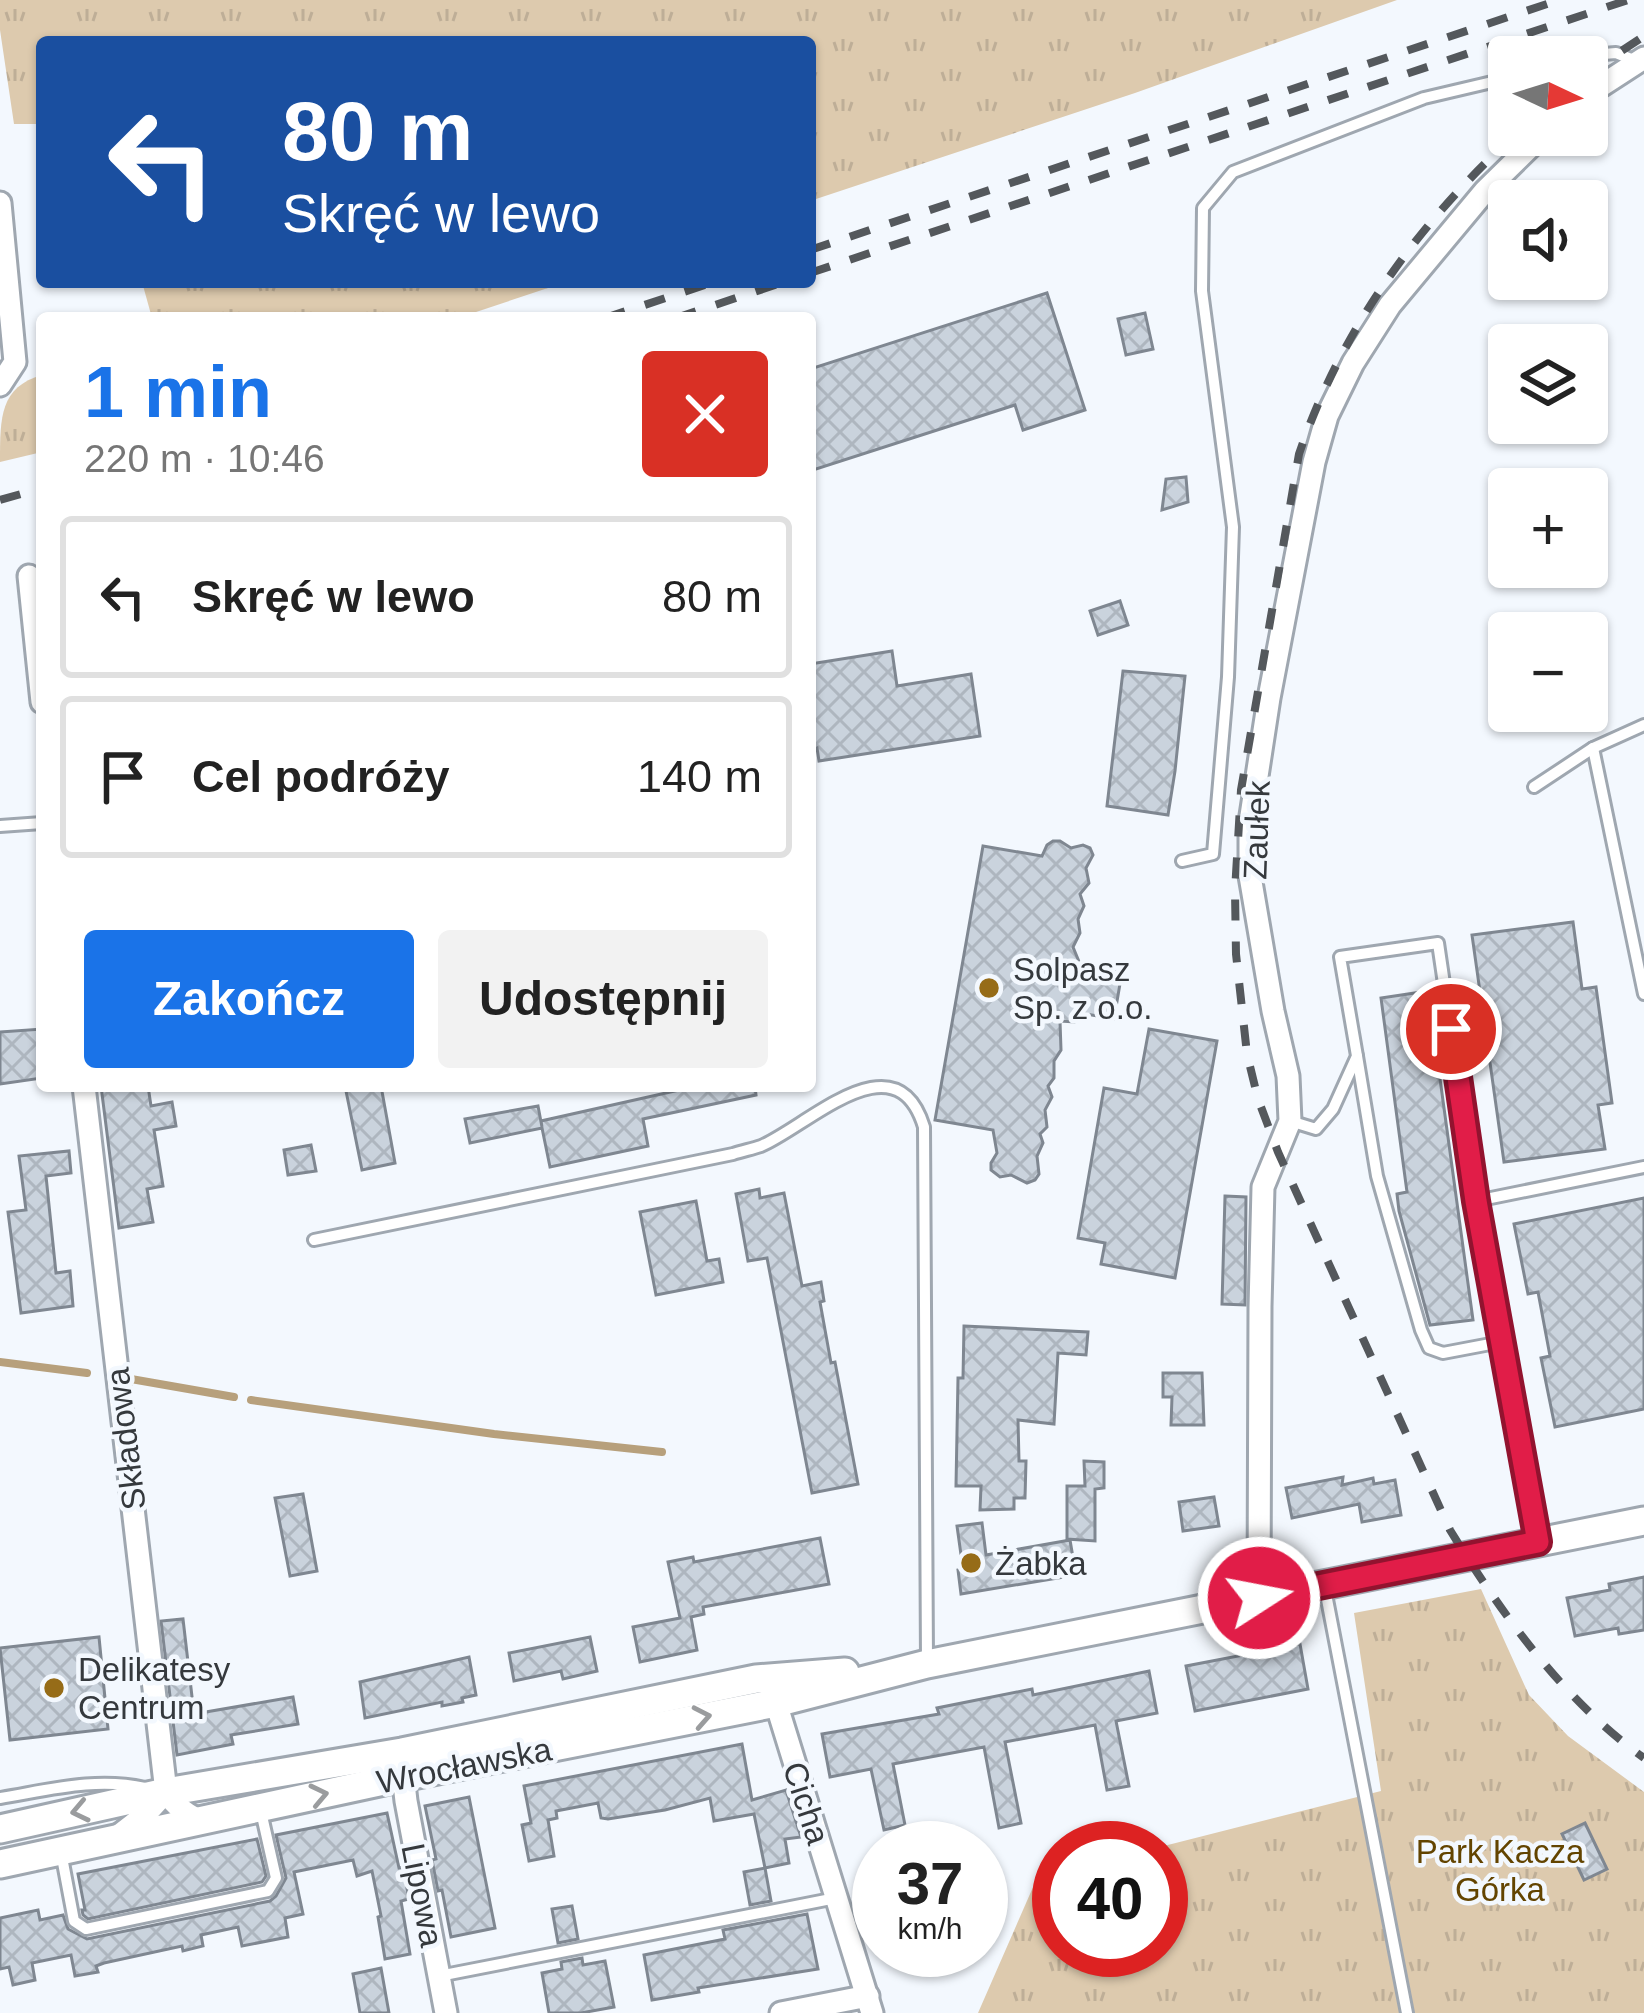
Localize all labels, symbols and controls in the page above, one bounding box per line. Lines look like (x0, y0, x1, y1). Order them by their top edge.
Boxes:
north arrow (1488, 36, 1608, 156)
map controls (1488, 36, 1608, 732)
icon: left (84, 84, 240, 240)
text: 80 m (282, 84, 473, 178)
button: sound (1488, 180, 1608, 300)
text: Skręć w lewo (282, 183, 600, 243)
button: layers (1488, 324, 1608, 444)
button: close (642, 351, 768, 477)
text: 1 min (84, 352, 272, 432)
text: 220 m · 10:46 (84, 437, 325, 480)
button: + (1488, 468, 1608, 588)
icon: left (90, 564, 156, 630)
text: Skręć w lewo (192, 571, 475, 622)
text: 80 m (662, 571, 762, 622)
button: − (1488, 612, 1608, 732)
icon: arrive (90, 744, 156, 810)
text: Cel podróży (192, 751, 450, 802)
text: 140 m (637, 751, 762, 802)
street label: Zaułek (1236, 779, 1277, 880)
button: Zakończ (84, 930, 414, 1068)
button: Udostępnij (438, 930, 768, 1068)
place label: Solpasz Sp. z o.o. (1013, 951, 1152, 1026)
marker: Solpasz Sp. z o.o. (976, 975, 1002, 1001)
pin (1400, 978, 1502, 1080)
icon: arrive (1418, 996, 1484, 1062)
street label: Składowa (98, 1365, 153, 1512)
position arrow (1196, 1535, 1322, 1661)
place label: Żabka (995, 1545, 1087, 1582)
marker: Żabka (958, 1550, 984, 1576)
place label: Delikatesy Centrum (78, 1651, 231, 1726)
marker: Delikatesy Centrum (41, 1675, 67, 1701)
one-way arrow (691, 1705, 711, 1731)
street label: Wrocławska (374, 1730, 555, 1801)
street label: Cicha (776, 1757, 837, 1850)
one-way arrow (309, 1783, 329, 1808)
one-way arrow (71, 1797, 91, 1822)
speed limit sign: 40 (1032, 1821, 1188, 1977)
park label: Park Kacza Górka (1416, 1833, 1585, 1908)
street label: Lipowa (394, 1840, 451, 1951)
text: 37 (897, 1850, 963, 1917)
text: km/h (897, 1912, 963, 1945)

